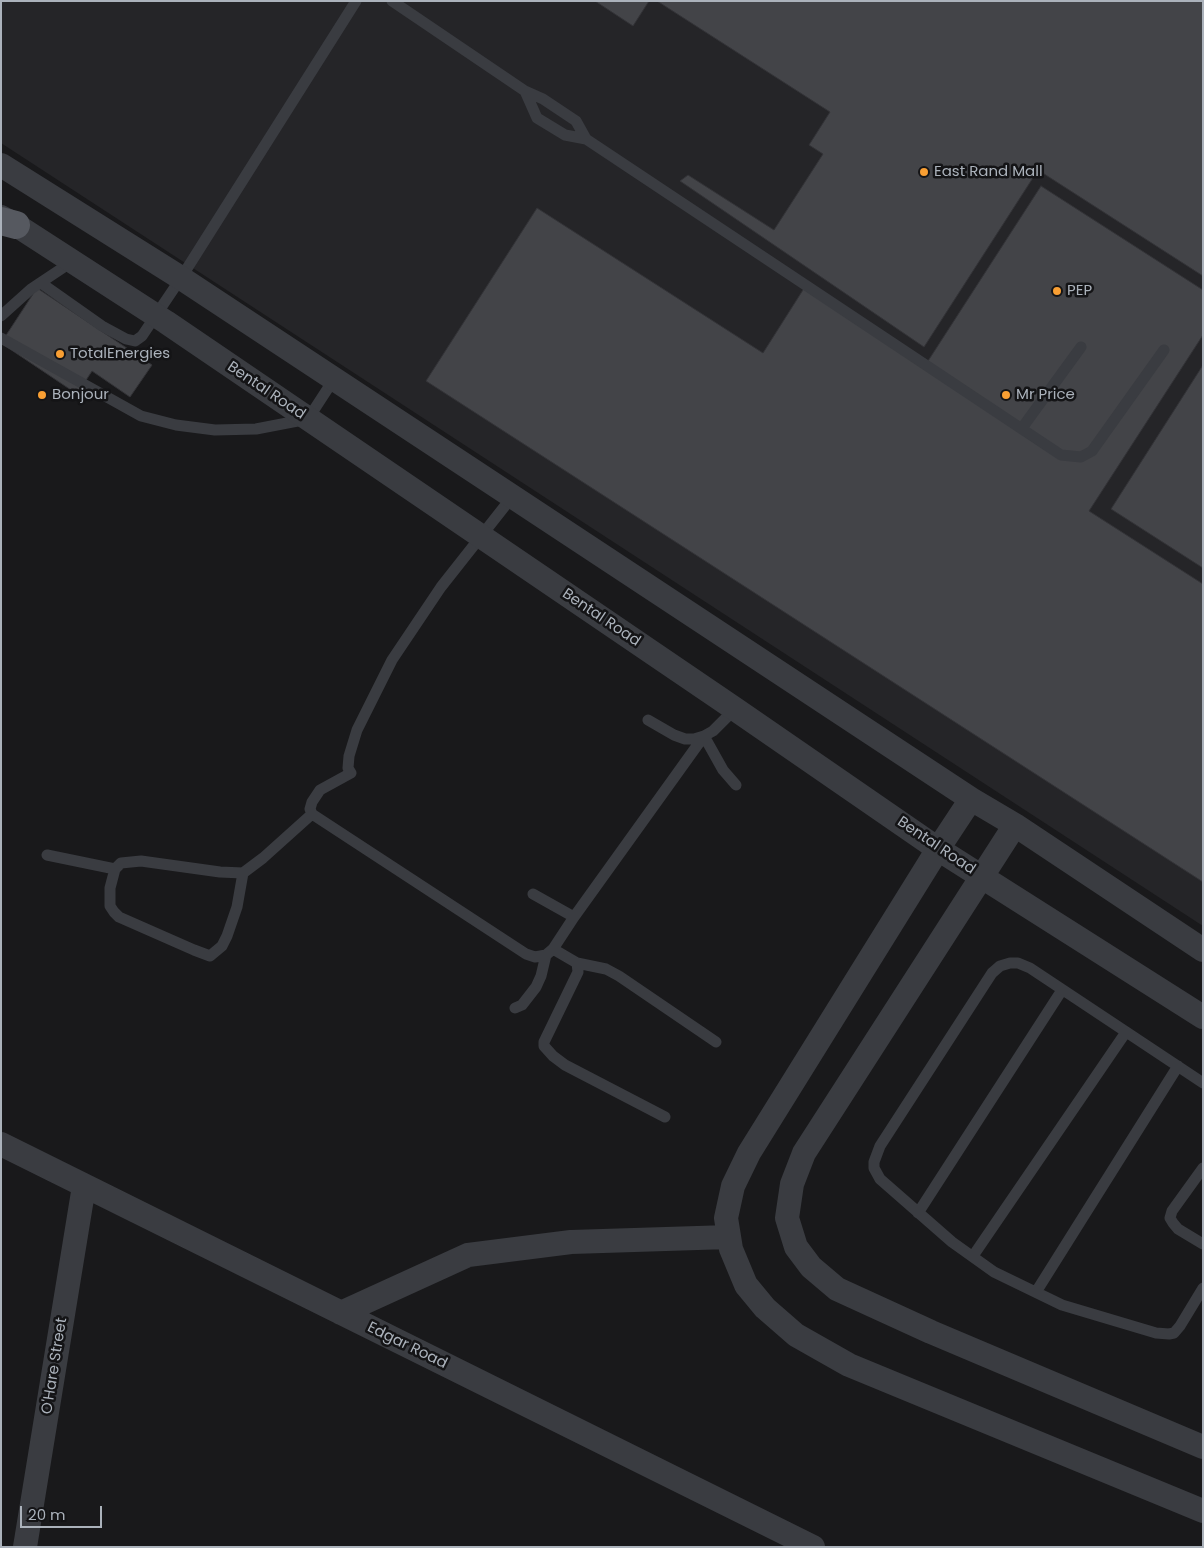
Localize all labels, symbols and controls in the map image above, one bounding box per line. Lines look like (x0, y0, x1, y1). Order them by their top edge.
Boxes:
place label: East Rand Mall (934, 163, 1043, 181)
marker: East Rand Mall (918, 166, 930, 178)
place label: PEP (1067, 282, 1092, 300)
marker: PEP (1051, 285, 1063, 297)
place label: TotalEnergies (70, 345, 170, 363)
marker: TotalEnergies (54, 348, 66, 360)
street label: Bental Road (223, 358, 309, 424)
place label: Bonjour (52, 386, 109, 404)
place label: Mr Price (1016, 386, 1075, 404)
marker: Bonjour (36, 389, 48, 401)
marker: Mr Price (1000, 389, 1012, 401)
street label: Bental Road (558, 585, 644, 651)
street label: Bental Road (893, 813, 979, 879)
street label: O'Hare Street (38, 1316, 72, 1416)
street label: Edgar Road (364, 1319, 450, 1373)
scale bar (22, 1496, 105, 1528)
text: 20 m (28, 1504, 66, 1525)

